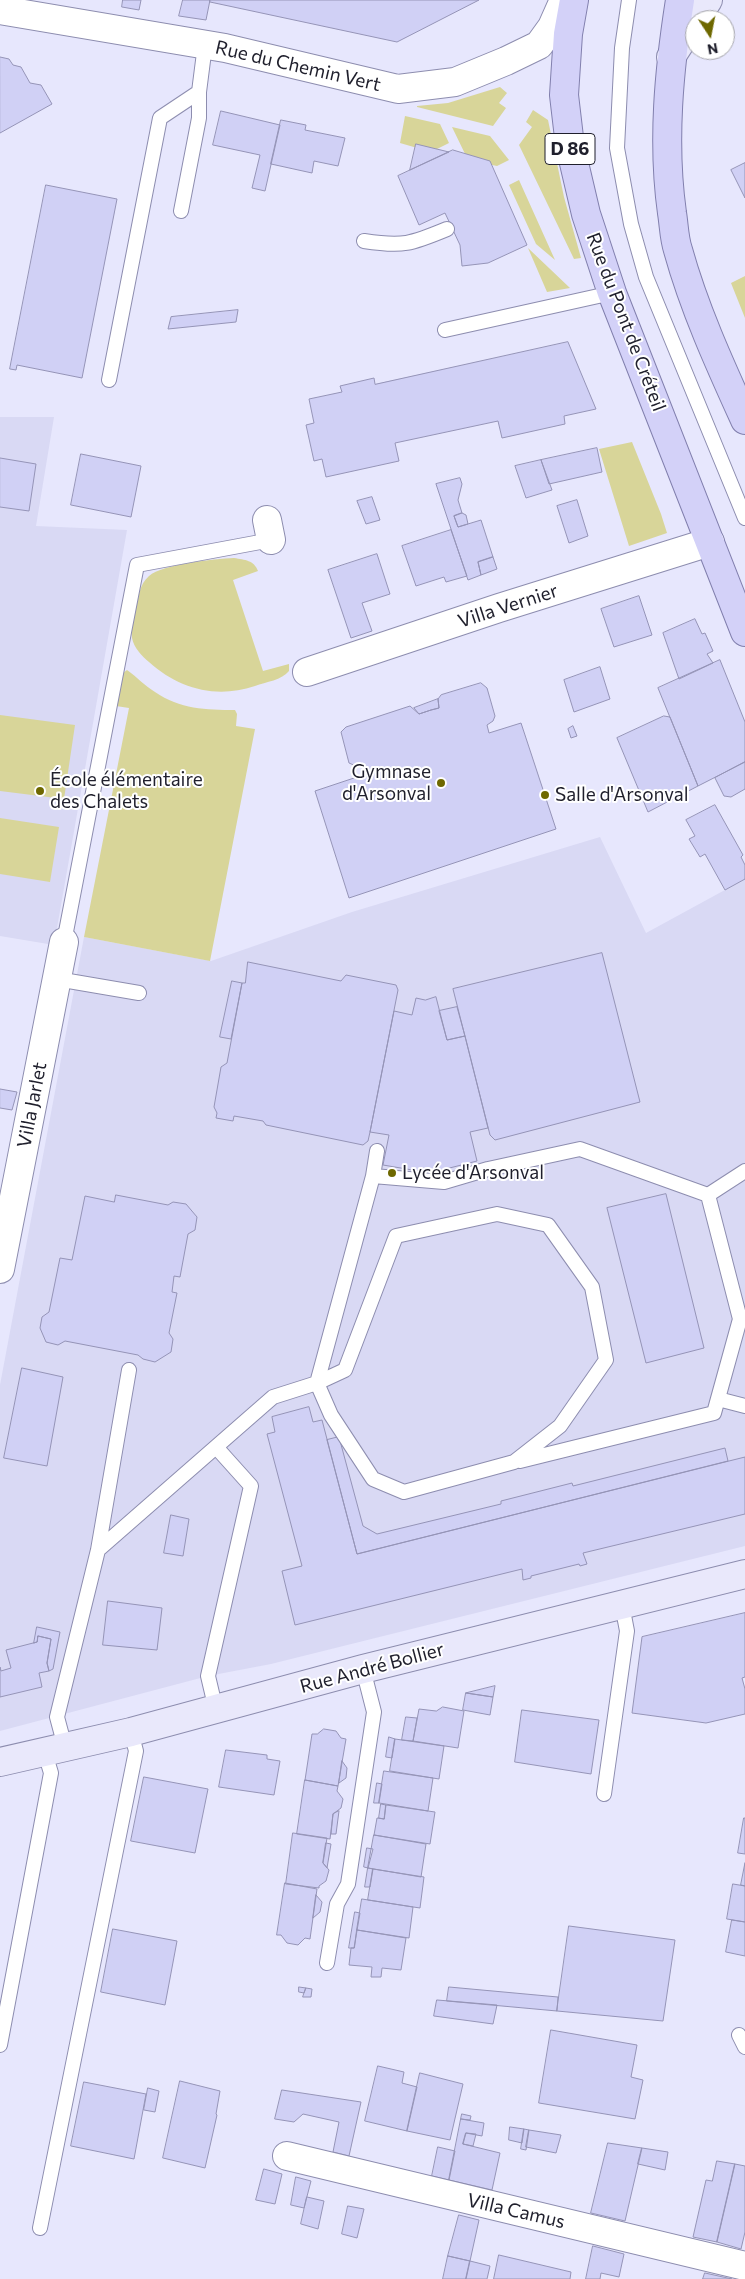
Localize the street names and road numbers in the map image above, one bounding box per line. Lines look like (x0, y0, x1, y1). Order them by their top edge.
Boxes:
street label: Rue du Chemin Vert (213, 36, 383, 96)
road number: D 86 (545, 134, 595, 164)
street label: Rue du Pont de Créteil (581, 229, 671, 415)
street label: Villa Vernier (455, 579, 561, 633)
street label: Villa Jarlet (13, 1060, 51, 1150)
street label: Rue André Bollier (297, 1638, 447, 1698)
street label: Villa Camus (465, 2189, 567, 2233)

